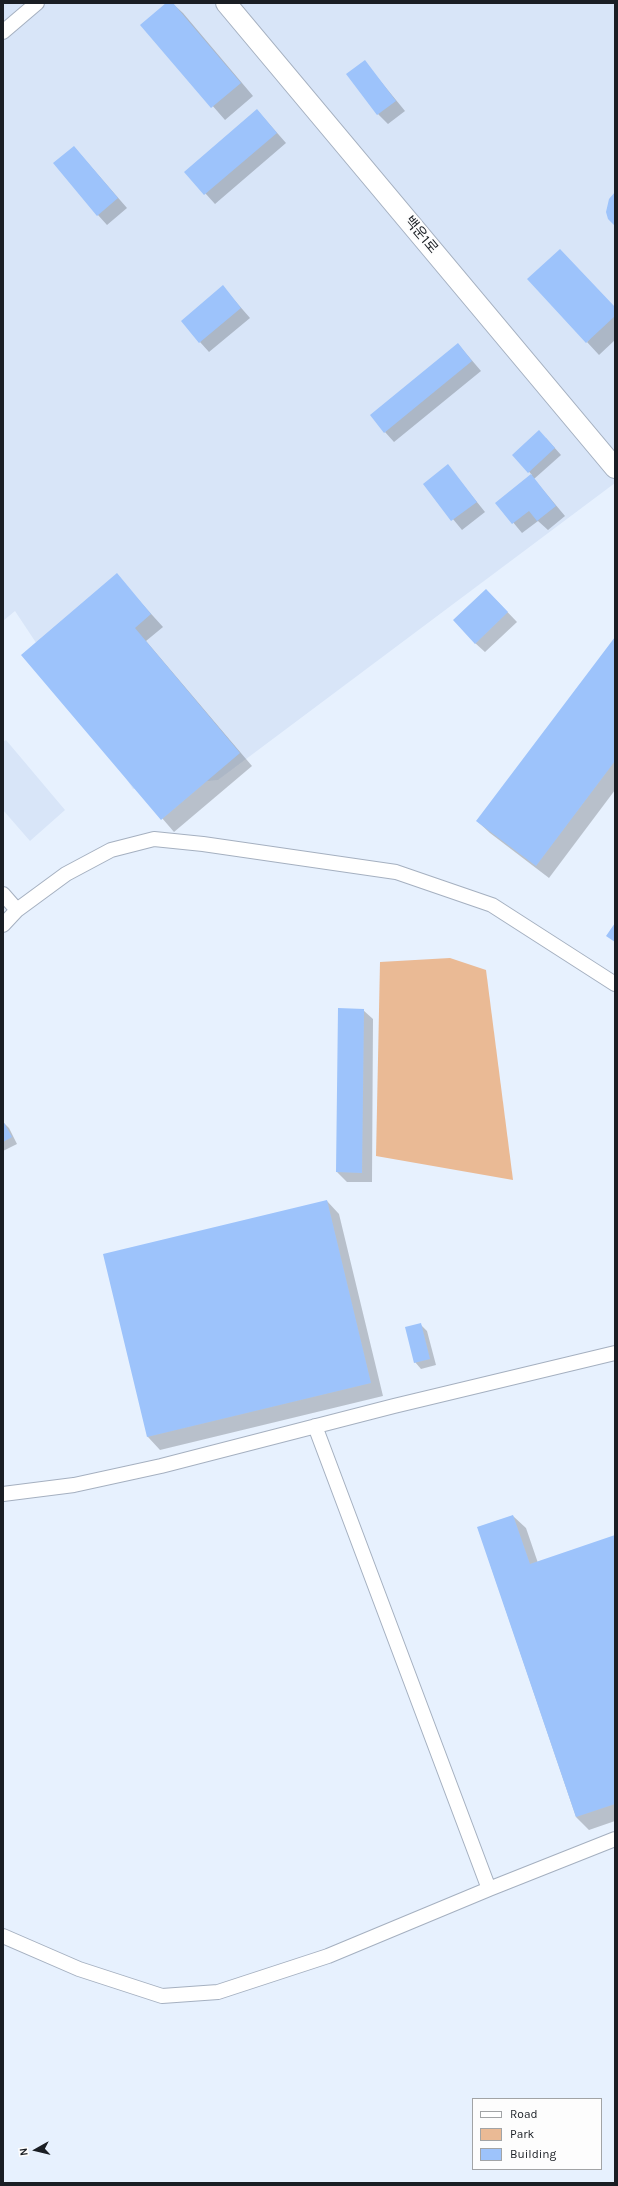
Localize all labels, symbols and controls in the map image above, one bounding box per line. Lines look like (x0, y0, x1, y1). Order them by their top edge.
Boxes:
street label: 백운1로 (401, 213, 441, 257)
legend (472, 2098, 602, 2170)
text: Road (510, 2107, 538, 2121)
text: Park (510, 2127, 534, 2141)
north arrow (16, 2130, 56, 2170)
text: N (17, 2147, 31, 2157)
text: Building (510, 2147, 556, 2161)

